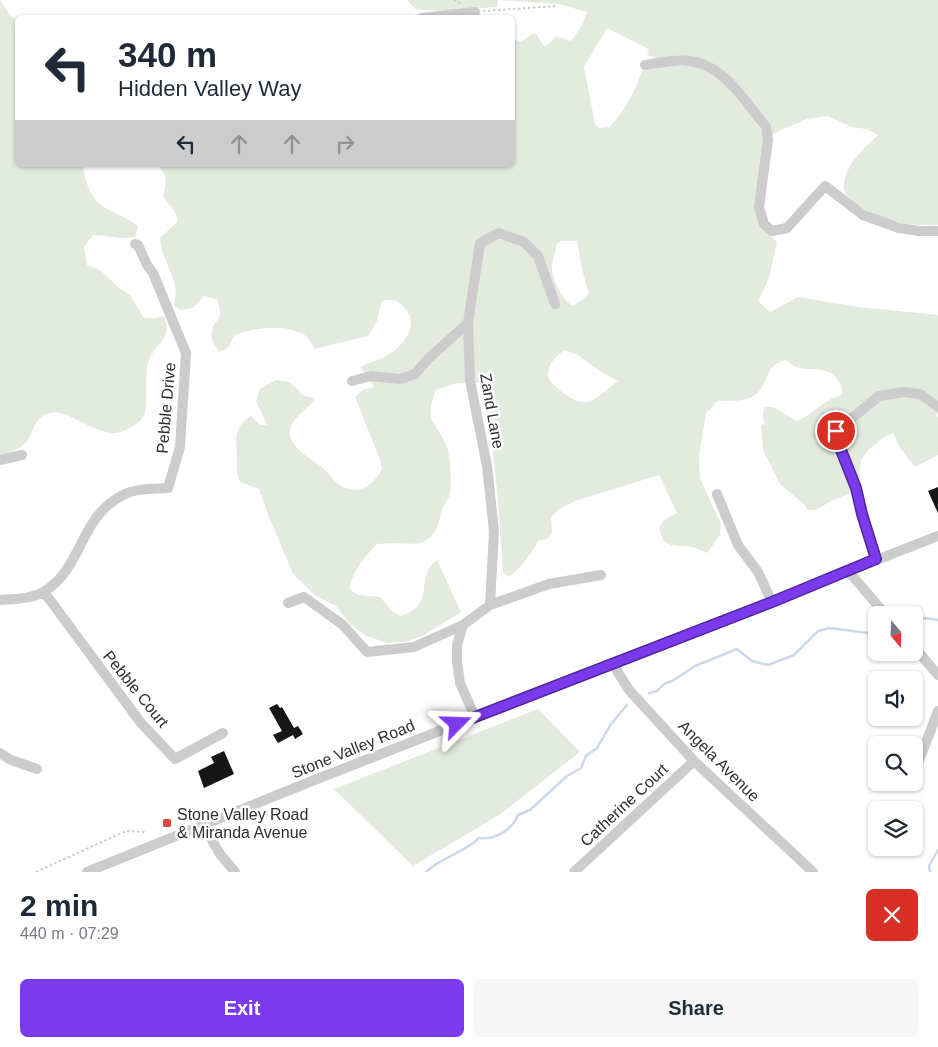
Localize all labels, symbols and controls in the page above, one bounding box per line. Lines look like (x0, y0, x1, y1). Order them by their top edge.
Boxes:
icon: left (35, 35, 100, 100)
text: 340 m (118, 35, 217, 74)
text: Hidden Valley Way (118, 76, 301, 101)
icon: left (172, 130, 200, 158)
icon: ahead (225, 130, 253, 158)
icon: ahead (278, 130, 306, 158)
icon: right (331, 130, 359, 158)
street label: Pebble Drive (154, 362, 178, 454)
street label: Zand Lane (477, 372, 507, 450)
pin (815, 410, 857, 452)
icon: arrive (822, 417, 850, 445)
north arrow (868, 606, 922, 661)
map controls (868, 606, 923, 856)
street label: Pebble Court (100, 647, 172, 731)
button: sound (868, 671, 923, 726)
position arrow (430, 697, 482, 749)
street label: Stone Valley Road (289, 717, 417, 781)
street label: Angela Avenue (675, 717, 763, 805)
button: search (868, 736, 923, 791)
street label: Catherine Court (577, 760, 672, 850)
button: layers (868, 801, 923, 856)
place label: Stone Valley Road & Miranda Avenue (177, 806, 308, 841)
marker: Stone Valley Road & Miranda Avenue (161, 817, 173, 829)
text: 2 min (20, 889, 98, 922)
button: close (866, 889, 918, 941)
text: 440 m · 07:29 (20, 925, 119, 942)
button: Exit (20, 979, 464, 1037)
button: Share (474, 979, 918, 1037)

